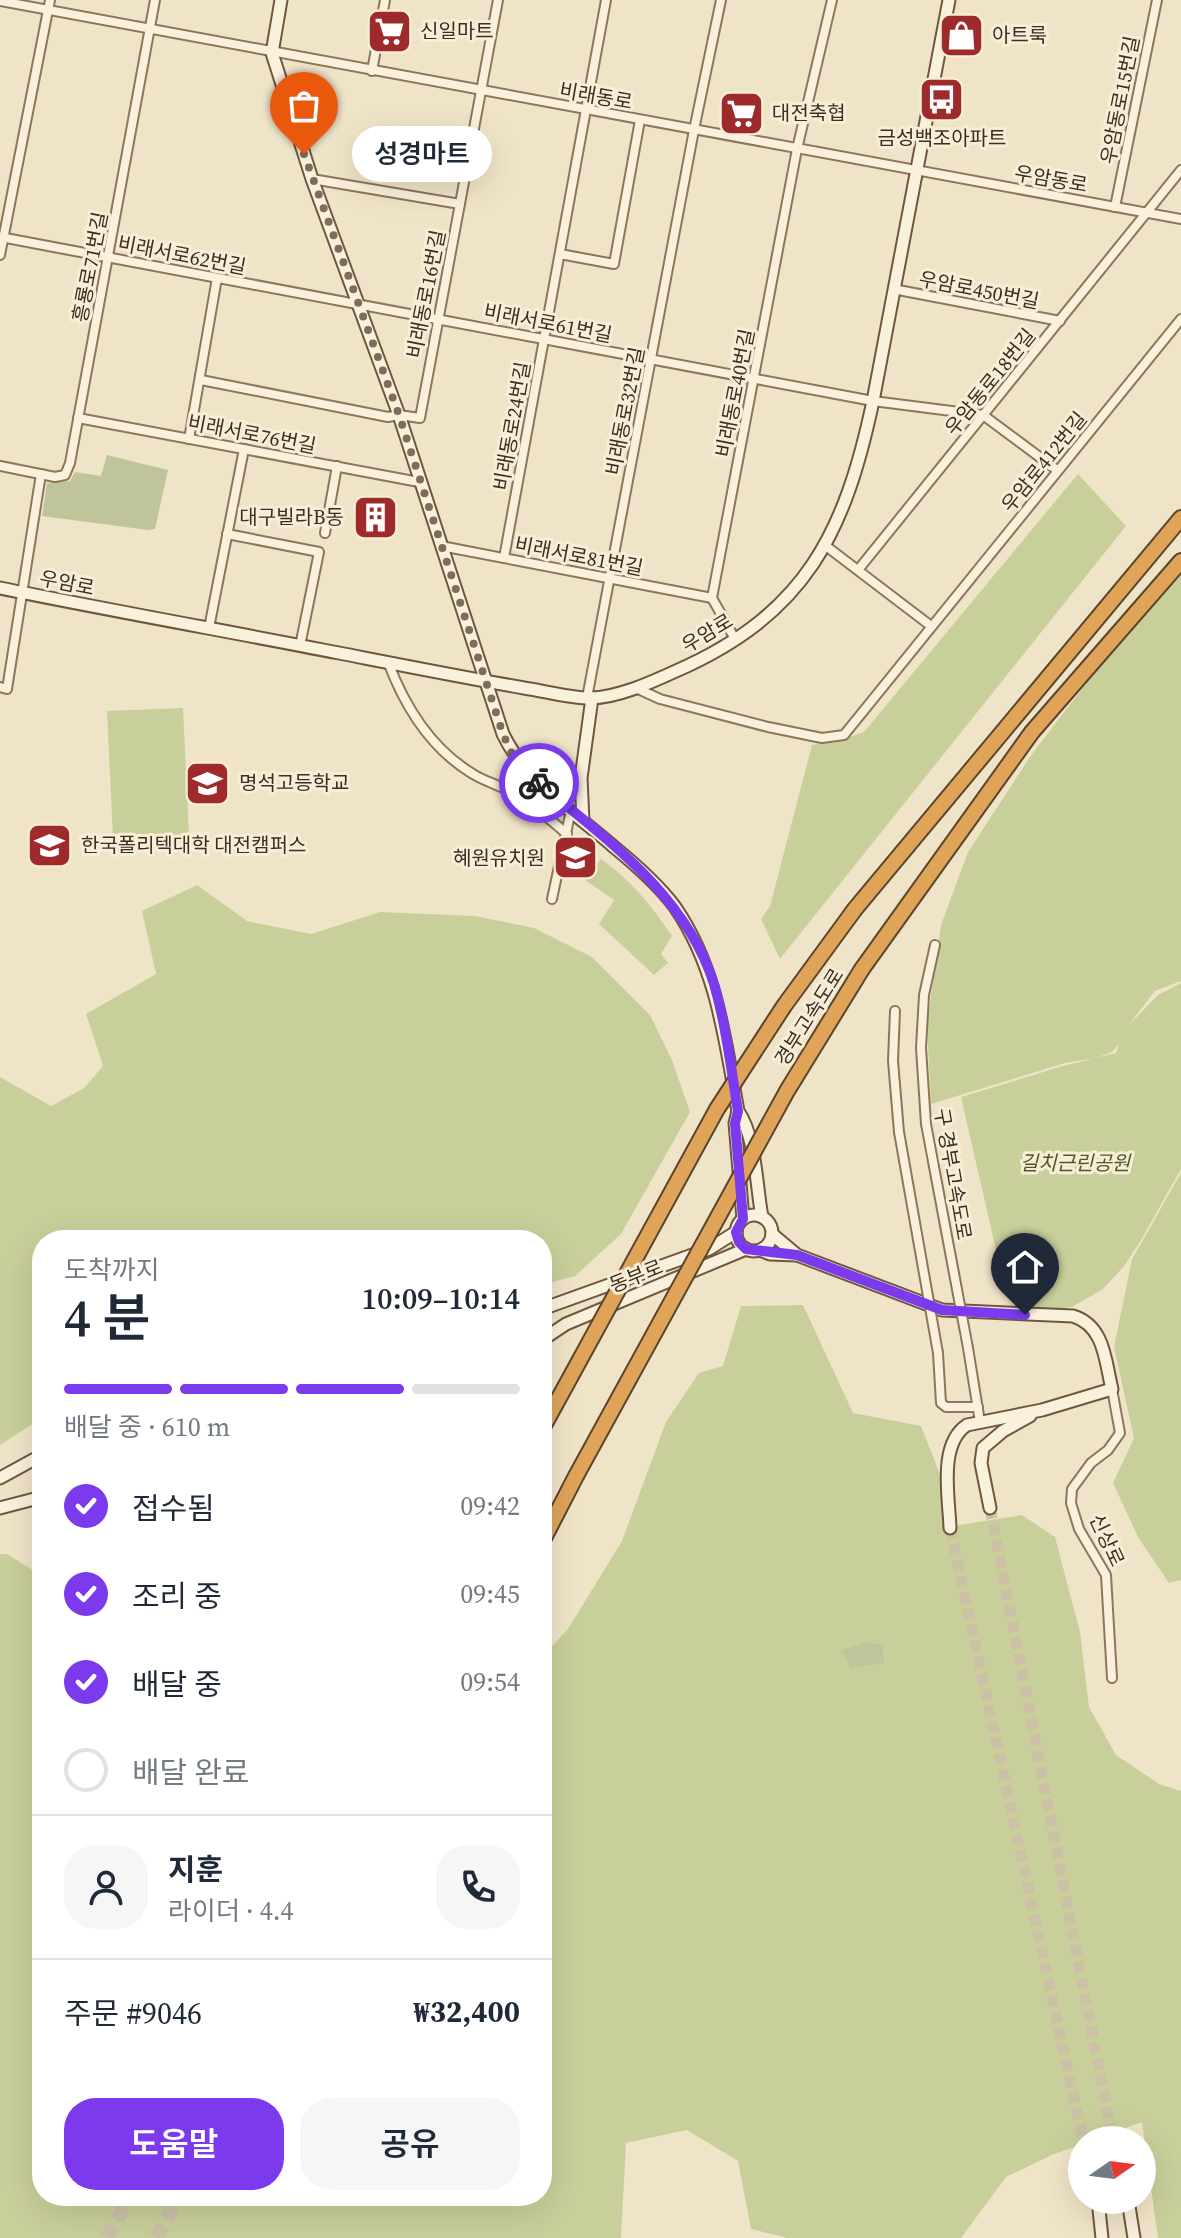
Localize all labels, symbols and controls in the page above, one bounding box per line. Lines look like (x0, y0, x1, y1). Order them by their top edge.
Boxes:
supermarket icon: 신일마트 (365, 7, 413, 55)
shop icon: 아트룩 (937, 11, 985, 59)
place label: 신일마트 (420, 17, 494, 45)
place label: 아트룩 (992, 21, 1047, 49)
street label: 우암동로15번길 (1094, 33, 1146, 167)
pin (270, 72, 338, 154)
bus stop icon: 금성백조아파트 (918, 75, 966, 123)
street label: 비래동로 (557, 76, 635, 116)
icon: bag (282, 84, 326, 128)
supermarket icon: 대전축협 (717, 89, 765, 137)
place label: 대전축협 (772, 99, 846, 127)
place label: 금성백조아파트 (878, 124, 1006, 152)
callout: 성경마트 (352, 126, 492, 182)
text: 성경마트 (374, 136, 470, 172)
street label: 우암동로 (1012, 159, 1090, 199)
street label: 흥룡로71번길 (66, 209, 114, 325)
street label: 비래동로16번길 (400, 227, 452, 361)
street label: 비래서로62번길 (115, 229, 249, 281)
street label: 우암로450번길 (916, 265, 1042, 315)
street label: 비래서로61번길 (481, 297, 615, 349)
street label: 우암동로18번길 (938, 323, 1042, 441)
street label: 비래동로40번길 (709, 326, 761, 460)
street label: 비래동로32번길 (599, 344, 651, 478)
street label: 비래동로24번길 (487, 359, 537, 493)
street label: 우암로412번길 (995, 406, 1093, 518)
street label: 비래서로76번길 (185, 408, 319, 460)
building icon: 대구빌라B동 (351, 493, 399, 541)
place label: 대구빌라B동 (239, 503, 344, 531)
street label: 비래서로81번길 (512, 530, 646, 582)
street label: 우암로 (37, 564, 97, 602)
street label: 우암로 (676, 607, 738, 659)
courier (499, 743, 579, 823)
school or university icon: 명석고등학교 (184, 759, 232, 807)
icon: bike (517, 761, 561, 805)
place label: 명석고등학교 (239, 769, 349, 797)
school or university icon: 한국폴리텍대학 대전캠퍼스 (26, 821, 74, 869)
place label: 한국폴리텍대학 대전캠퍼스 (81, 831, 306, 859)
school or university icon: 혜원유치원 (552, 834, 600, 882)
place label: 혜원유치원 (453, 844, 545, 872)
street label: 경부고속도로 (768, 963, 850, 1071)
street label: 구 경부고속도로 (928, 1106, 978, 1242)
park label: 길치근린공원 (1020, 1149, 1132, 1177)
pin (991, 1233, 1059, 1315)
icon: home (1003, 1245, 1047, 1289)
text: 도착까지 (64, 1252, 160, 1288)
street label: 동부로 (605, 1253, 667, 1299)
text: 10:09–10:14 (361, 1278, 520, 1319)
text: 4 분 (64, 1282, 151, 1353)
text: 배달 중 · 610 m (64, 1409, 230, 1445)
icon: check (64, 1484, 108, 1528)
text: 접수됨 (132, 1488, 215, 1529)
text: 09:42 (460, 1488, 520, 1524)
street label: 신상로 (1083, 1509, 1131, 1571)
icon: check (64, 1572, 108, 1616)
text: 조리 중 (132, 1576, 222, 1617)
text: 09:45 (460, 1576, 520, 1612)
icon: check (64, 1660, 108, 1704)
text: 배달 중 (132, 1664, 222, 1705)
text: 09:54 (460, 1664, 520, 1700)
text: 배달 완료 (132, 1752, 249, 1793)
button: person (64, 1845, 148, 1929)
button: phone (436, 1845, 520, 1929)
text: 지훈 (168, 1849, 223, 1890)
text: 라이더 · 4.4 (168, 1893, 293, 1929)
text: ₩32,400 (413, 1991, 520, 2032)
text: 주문 #9046 (64, 1993, 202, 2034)
button: 도움말 (64, 2098, 284, 2190)
button: 공유 (300, 2098, 520, 2190)
north arrow (1068, 2126, 1156, 2214)
map controls (1068, 2126, 1156, 2214)

